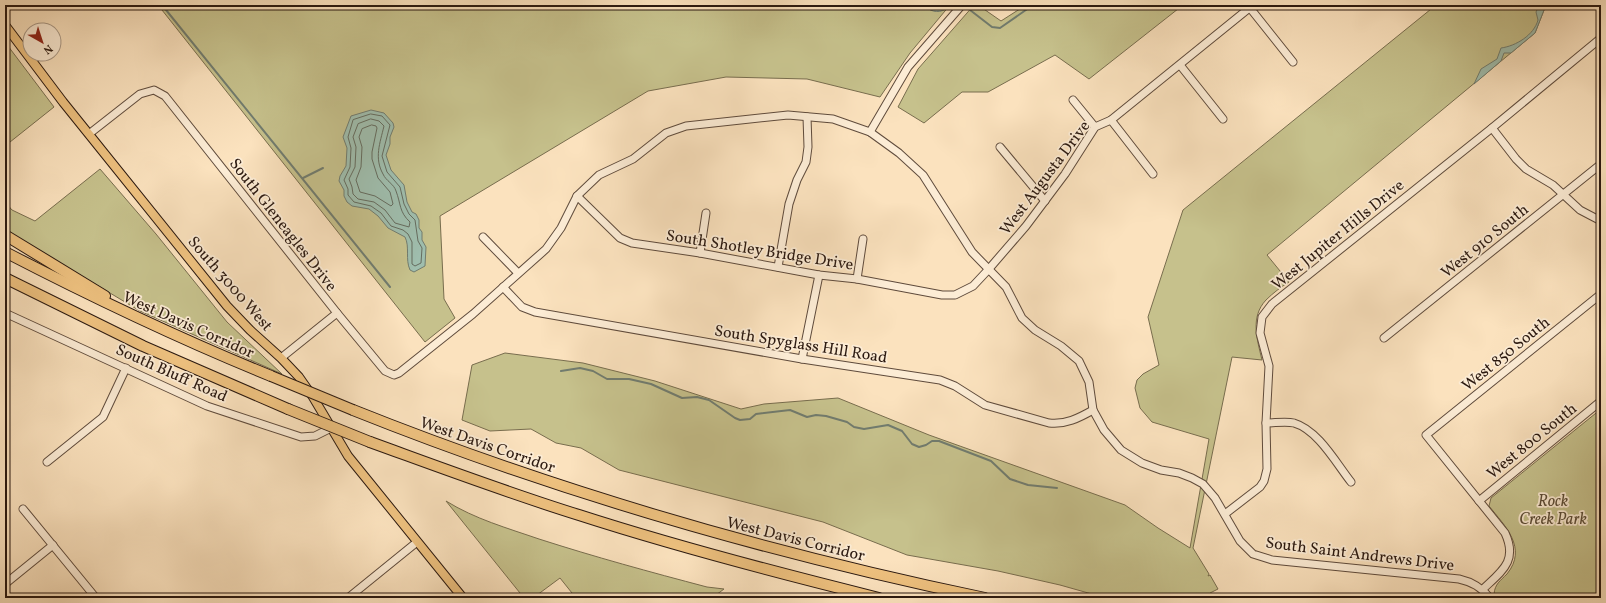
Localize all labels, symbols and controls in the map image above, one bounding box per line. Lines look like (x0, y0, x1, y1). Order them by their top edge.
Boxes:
north arrow (22, 22, 62, 62)
text: N (40, 40, 55, 57)
street label: West Augusta Drive (995, 117, 1096, 240)
street label: South Gleneagles Drive (223, 154, 341, 296)
street label: West Jupiter Hills Drive (1267, 175, 1409, 296)
street label: West 910 South (1437, 199, 1534, 284)
street label: South Shotley Bridge Drive (664, 225, 855, 277)
street label: South 3000 West (182, 232, 277, 337)
street label: West Davis Corridor (119, 287, 258, 365)
street label: West 850 South (1457, 312, 1555, 397)
street label: South Spyglass Hill Road (713, 320, 889, 370)
street label: South Bluff Road (112, 339, 231, 408)
street label: West 800 South (1482, 398, 1582, 485)
street label: West Davis Corridor (417, 412, 558, 479)
park label: Rock Creek Park (1519, 491, 1587, 531)
street label: West Davis Corridor (724, 512, 867, 568)
street label: South Saint Andrews Drive (1264, 532, 1455, 577)

